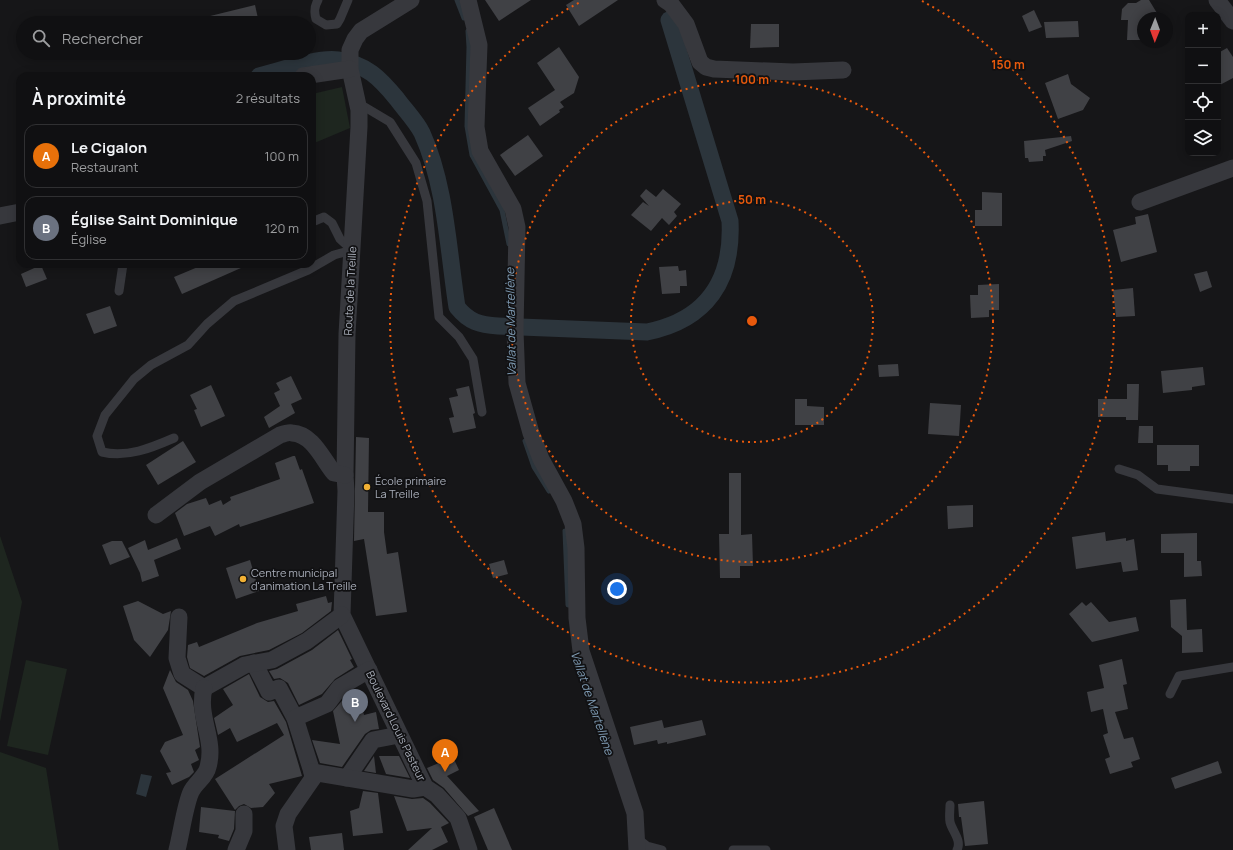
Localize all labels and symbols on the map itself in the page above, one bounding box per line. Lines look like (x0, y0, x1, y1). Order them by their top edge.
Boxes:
north arrow (1137, 12, 1173, 48)
text: 150 m (991, 56, 1025, 73)
text: 100 m (735, 71, 769, 88)
text: 50 m (738, 191, 766, 208)
street label: Route de la Treille (340, 245, 359, 336)
water label: Vallat de Martellène (501, 267, 520, 376)
centre of rings (745, 314, 759, 328)
place label: École primaire La Treille (375, 473, 447, 501)
marker: École primaire La Treille (362, 482, 372, 492)
place label: Centre municipal d'animation La Treille (251, 565, 357, 593)
marker: Centre municipal d'animation La Treille (238, 574, 248, 584)
your location (607, 579, 627, 599)
water label: Vallat de Martellène (567, 649, 619, 758)
street label: Boulevard Louis Pasteur (363, 668, 430, 784)
pin: B (342, 689, 368, 722)
pin: A (432, 739, 458, 772)

